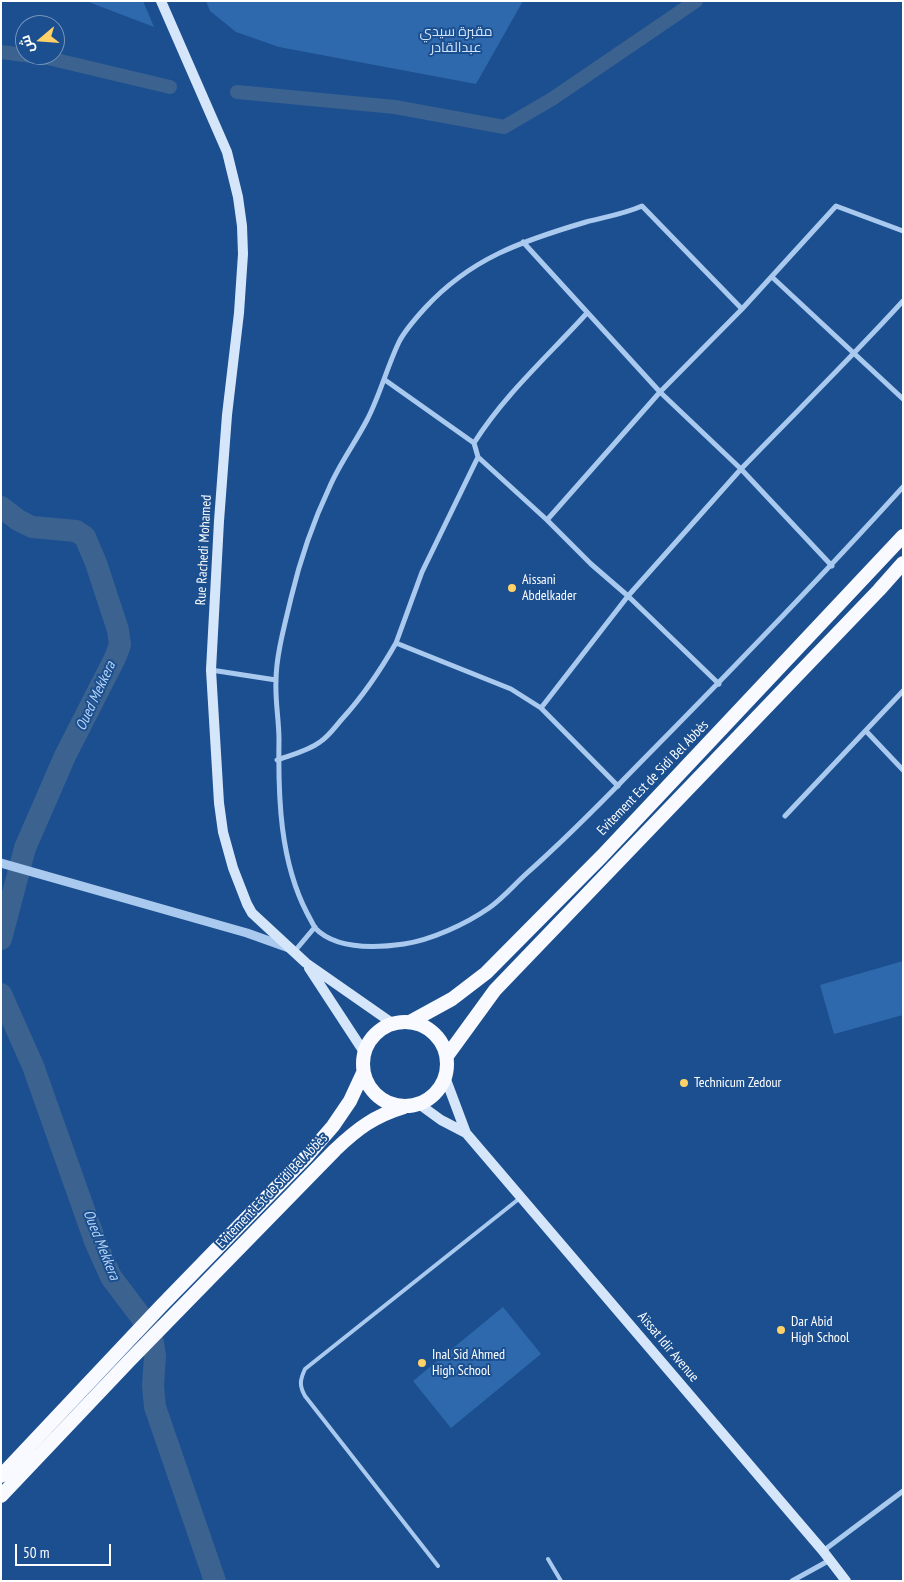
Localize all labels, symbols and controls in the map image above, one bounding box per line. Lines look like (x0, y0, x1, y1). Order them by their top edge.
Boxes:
north arrow (15, 15, 65, 65)
park label: مقبرة سيدي عبدالقادر (419, 24, 493, 56)
text: ش (15, 33, 38, 56)
street label: Rue Rachedi Mohamed (193, 494, 215, 606)
place label: Aissani Abdelkader (522, 572, 577, 604)
marker: Aissani Abdelkader (506, 582, 518, 594)
water label: Oued Mekkera (72, 659, 120, 733)
street label: Evitement Est de Sidi Bel Abbès (594, 717, 712, 839)
place label: Technicum Zedour (694, 1075, 781, 1091)
marker: Technicum Zedour (678, 1077, 690, 1089)
street label: Evitement Est de Sidi Bel Abbès (213, 1130, 331, 1252)
water label: Oued Mekkera (79, 1207, 123, 1283)
street label: Aïssat Idir Avenue (634, 1309, 702, 1385)
place label: Dar Abid High School (791, 1314, 849, 1346)
marker: Dar Abid High School (775, 1324, 787, 1336)
place label: Inal Sid Ahmed High School (432, 1347, 505, 1380)
marker: Inal Sid Ahmed High School (416, 1357, 428, 1369)
scale bar (18, 1534, 114, 1566)
text: 50 m (23, 1543, 49, 1562)

